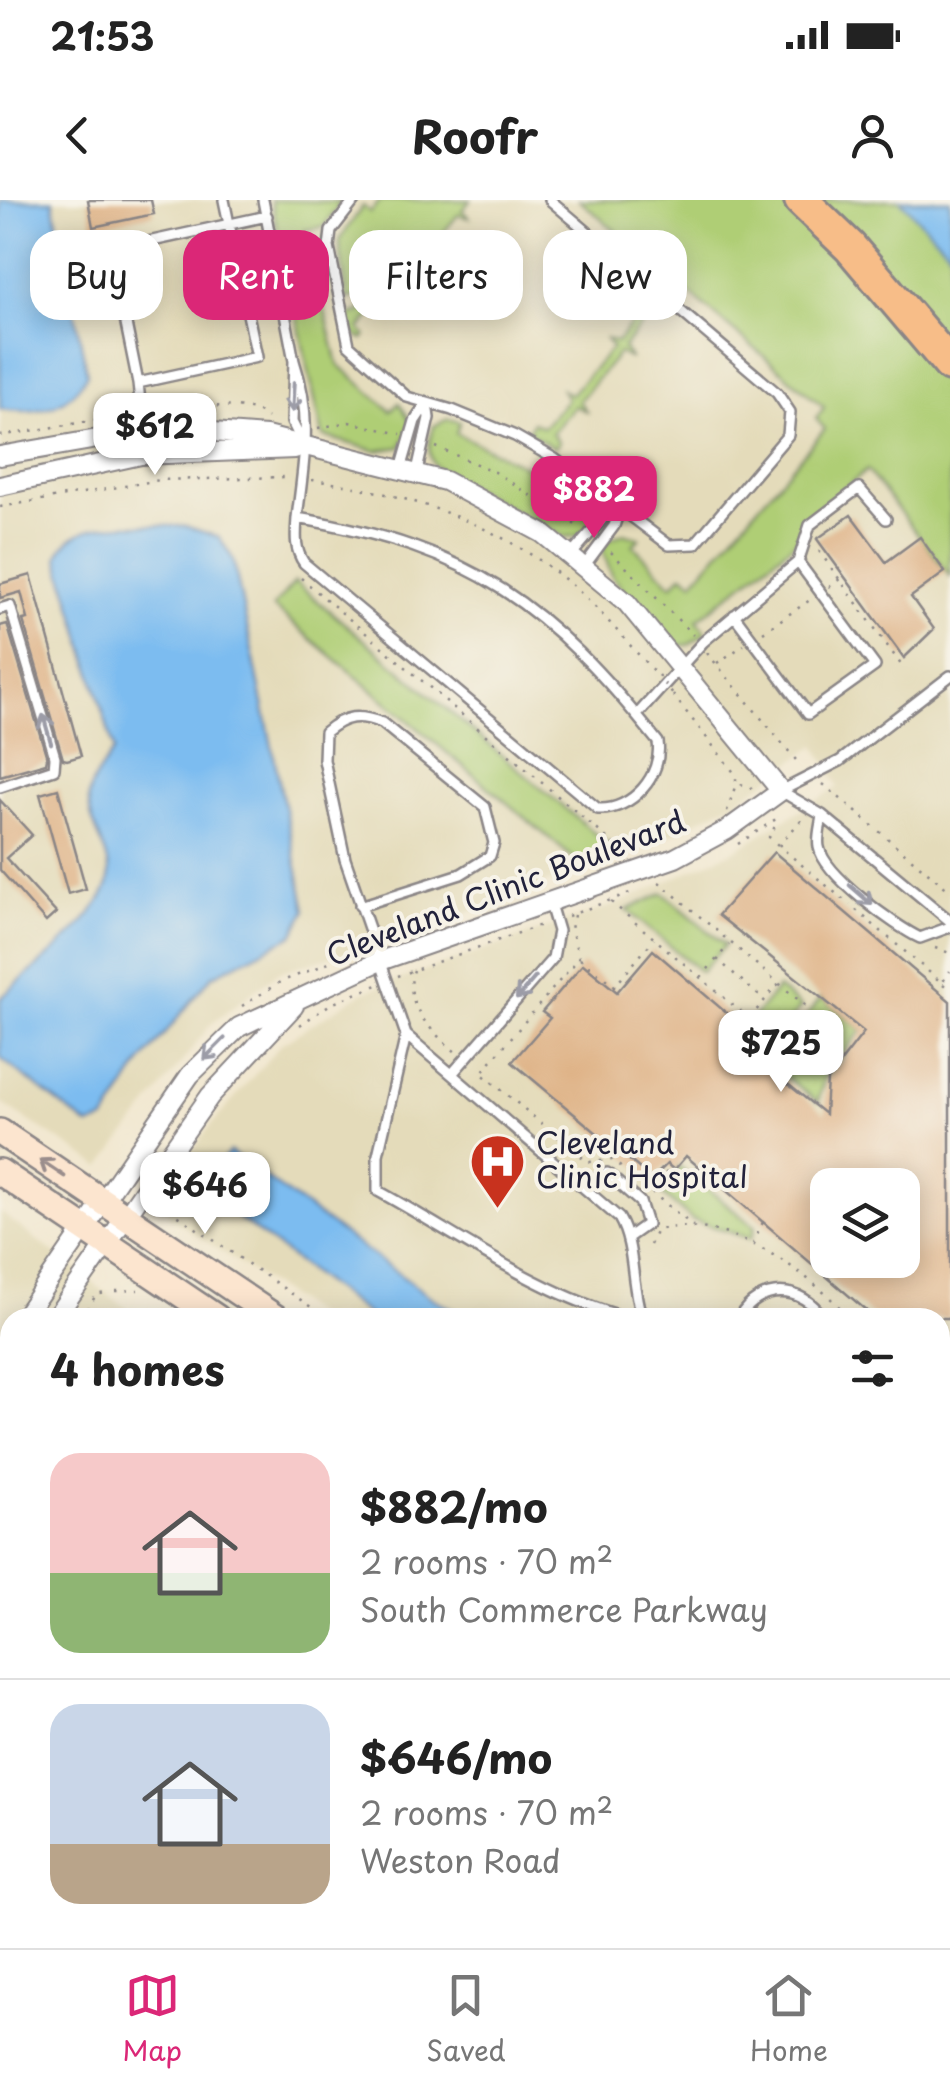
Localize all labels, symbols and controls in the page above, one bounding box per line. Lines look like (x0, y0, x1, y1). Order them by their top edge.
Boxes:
text: 21:53 (50, 7, 154, 64)
text: Roofr (412, 101, 538, 169)
icon: back (50, 108, 105, 163)
icon: person (845, 108, 900, 163)
chip: Buy (30, 230, 163, 320)
chip: Rent (183, 230, 329, 320)
chip: Filters (349, 230, 523, 320)
chip: New (543, 230, 687, 320)
one-way arrow (283, 380, 302, 412)
pin: $612 (96, 393, 214, 478)
text: $612 (115, 401, 195, 449)
pin: $882 (535, 456, 653, 541)
text: $882 (553, 464, 635, 512)
one-way arrow (36, 714, 55, 745)
street label: Cleveland Clinic Boulevard (319, 797, 691, 976)
one-way arrow (848, 884, 873, 907)
one-way arrow (514, 975, 537, 1000)
pin: $725 (722, 1010, 840, 1095)
text: $725 (740, 1018, 822, 1066)
one-way arrow (203, 1037, 227, 1061)
place label: Cleveland Clinic Hospital (536, 1119, 748, 1198)
hospital icon: Cleveland Clinic Hospital (467, 1131, 527, 1210)
pin: $646 (146, 1152, 264, 1237)
one-way arrow (38, 1157, 66, 1178)
text: $646 (162, 1160, 248, 1208)
map controls (810, 1168, 920, 1278)
button: layers (810, 1168, 920, 1278)
text: 4 homes (50, 1337, 225, 1400)
icon: filters (845, 1341, 900, 1396)
text: $882/mo (360, 1474, 548, 1537)
icon: home (130, 1493, 250, 1613)
text: 2 rooms · 70 m² (360, 1537, 613, 1585)
text: South Commerce Parkway (360, 1585, 768, 1633)
text: $646/mo (360, 1725, 552, 1788)
icon: home (130, 1744, 250, 1864)
text: 2 rooms · 70 m² (360, 1788, 613, 1836)
text: Weston Road (360, 1836, 561, 1884)
tab: Map (122, 1968, 182, 2071)
tab: Saved (426, 1968, 506, 2071)
tab: Home (750, 1968, 828, 2071)

